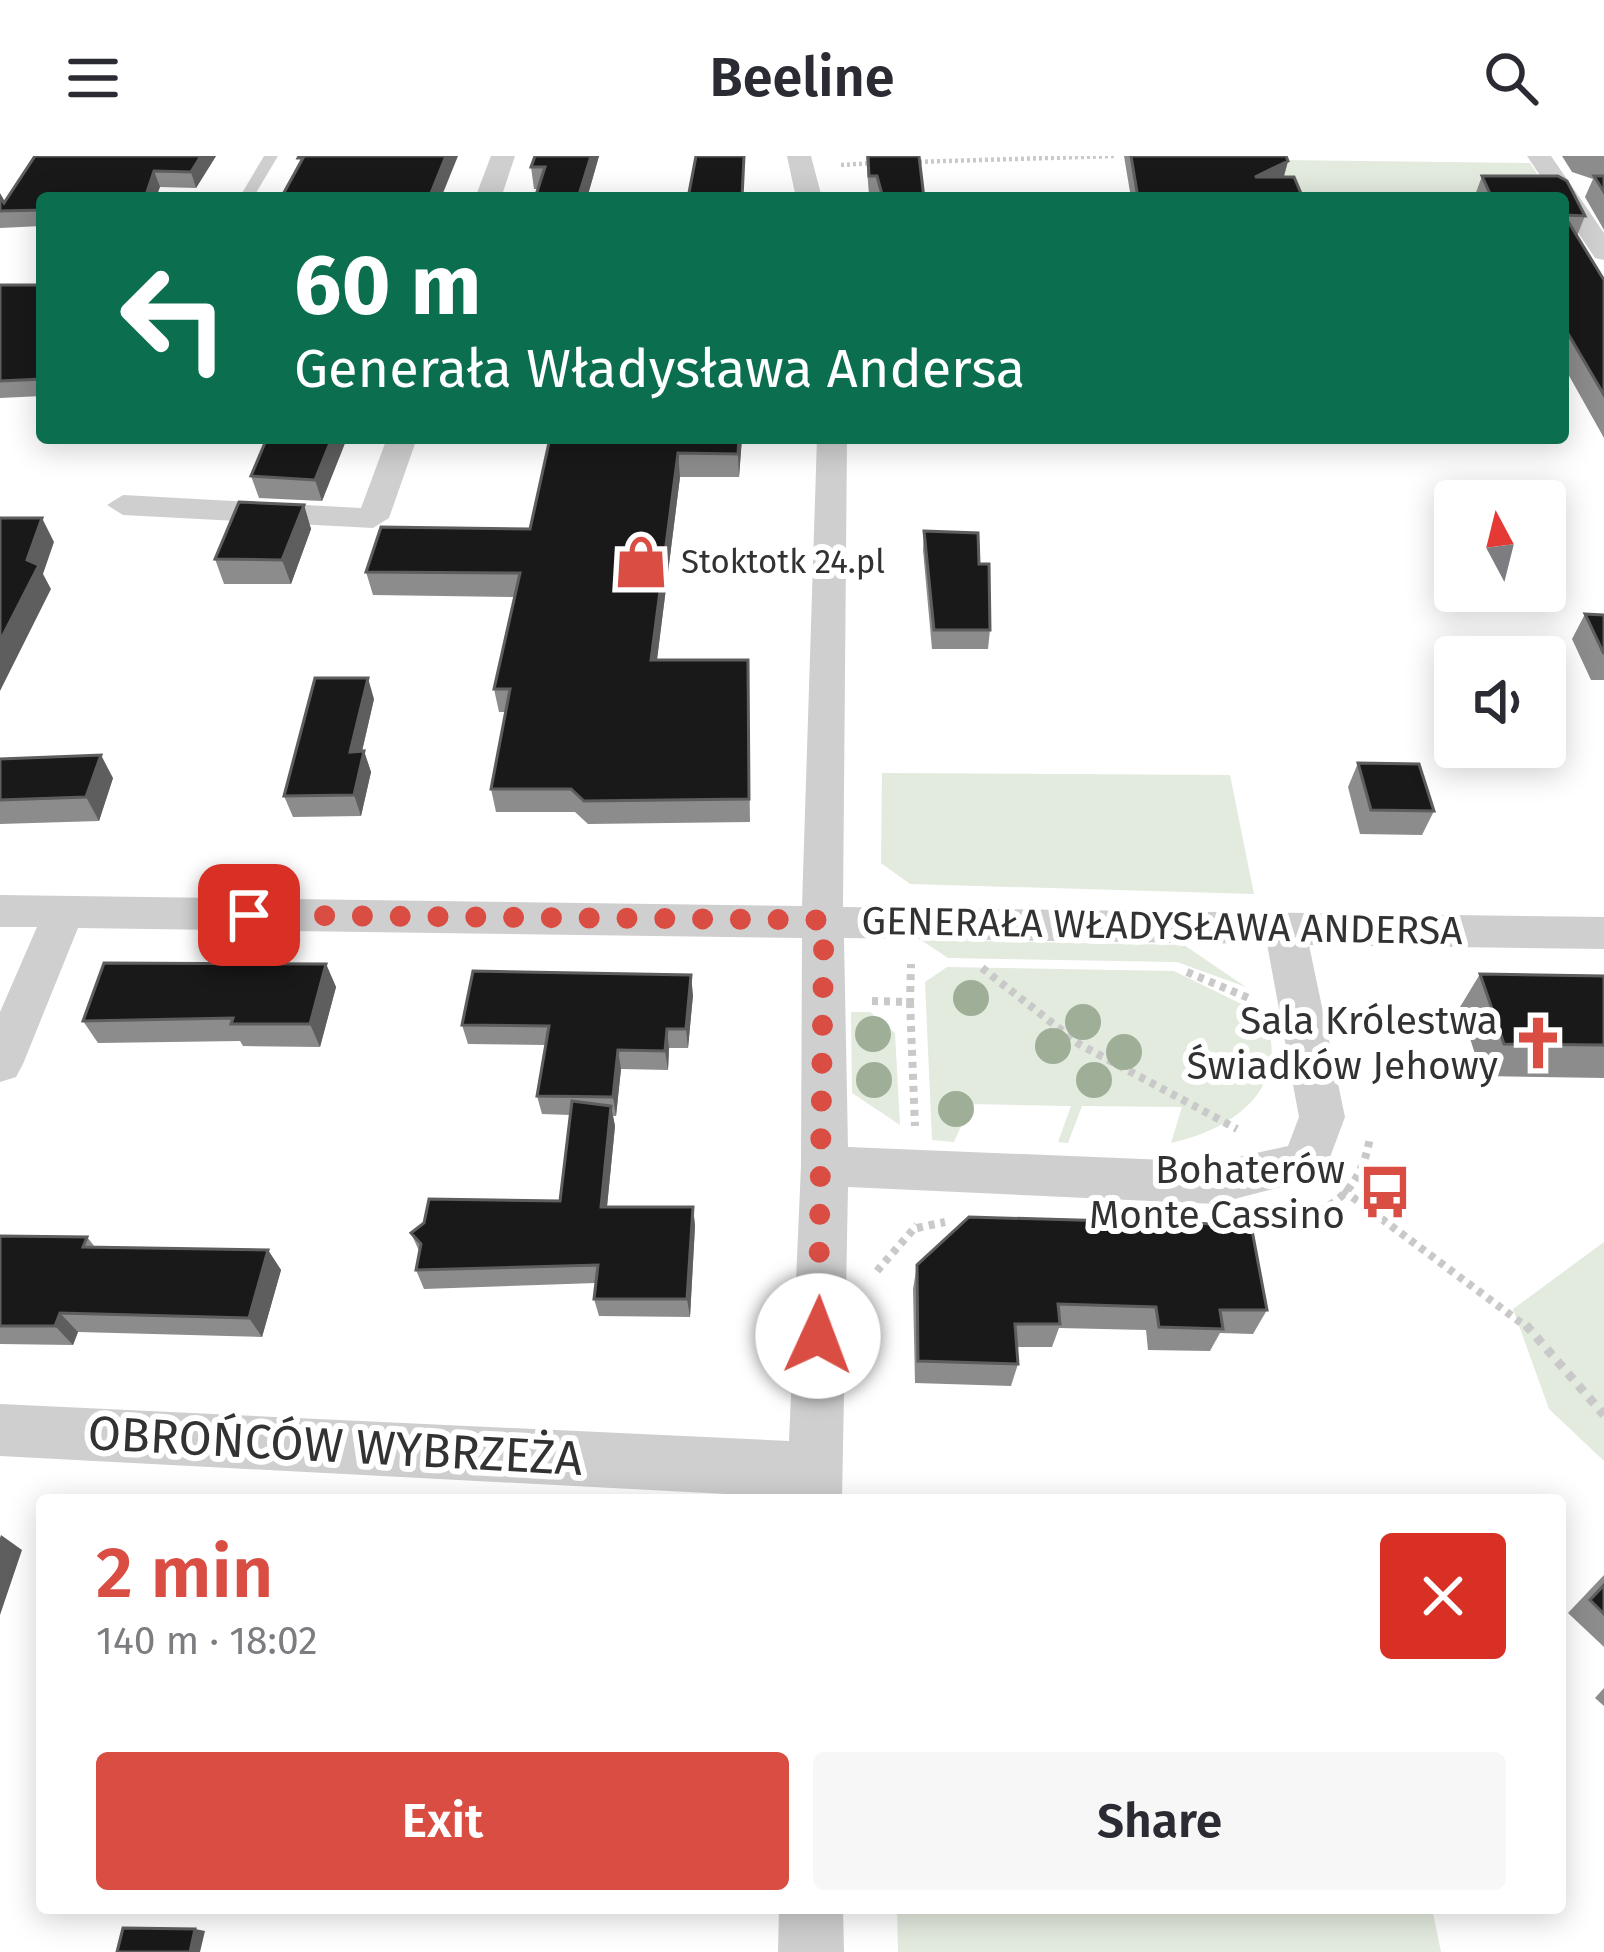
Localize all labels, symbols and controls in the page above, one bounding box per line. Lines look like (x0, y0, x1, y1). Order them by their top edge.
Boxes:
icon: menu (60, 45, 126, 111)
icon: search (1478, 45, 1544, 111)
text: Beeline (710, 46, 894, 110)
text: 60 m (294, 235, 481, 336)
icon: left (96, 240, 252, 396)
text: Generała Władysława Andersa (294, 337, 1025, 401)
north arrow (1434, 480, 1566, 612)
map controls (1434, 480, 1566, 768)
shop icon: Stoktotk 24.pl (612, 533, 670, 591)
place label: Stoktotk 24.pl (681, 542, 885, 582)
button: sound (1434, 636, 1566, 768)
pin (198, 864, 300, 966)
icon: arrive (216, 882, 282, 948)
street label: GENERAŁA WŁADYSŁAWA ANDERSA (861, 898, 1464, 954)
place label: Sala Królestwa Świadków Jehowy (1187, 998, 1498, 1089)
church icon: Sala Królestwa Świadków Jehowy (1509, 1014, 1567, 1072)
place label: Bohaterów Monte Cassino (1089, 1147, 1345, 1238)
bus stop icon: Bohaterów Monte Cassino (1356, 1163, 1414, 1221)
position arrow (755, 1273, 881, 1399)
street label: OBROŃCÓW WYBRZEŻA (86, 1404, 584, 1488)
text: 2 min (96, 1530, 273, 1616)
button: close (1380, 1533, 1506, 1659)
text: 140 m · 18:02 (96, 1618, 318, 1664)
button: Exit (96, 1752, 789, 1890)
button: Share (813, 1752, 1506, 1890)

